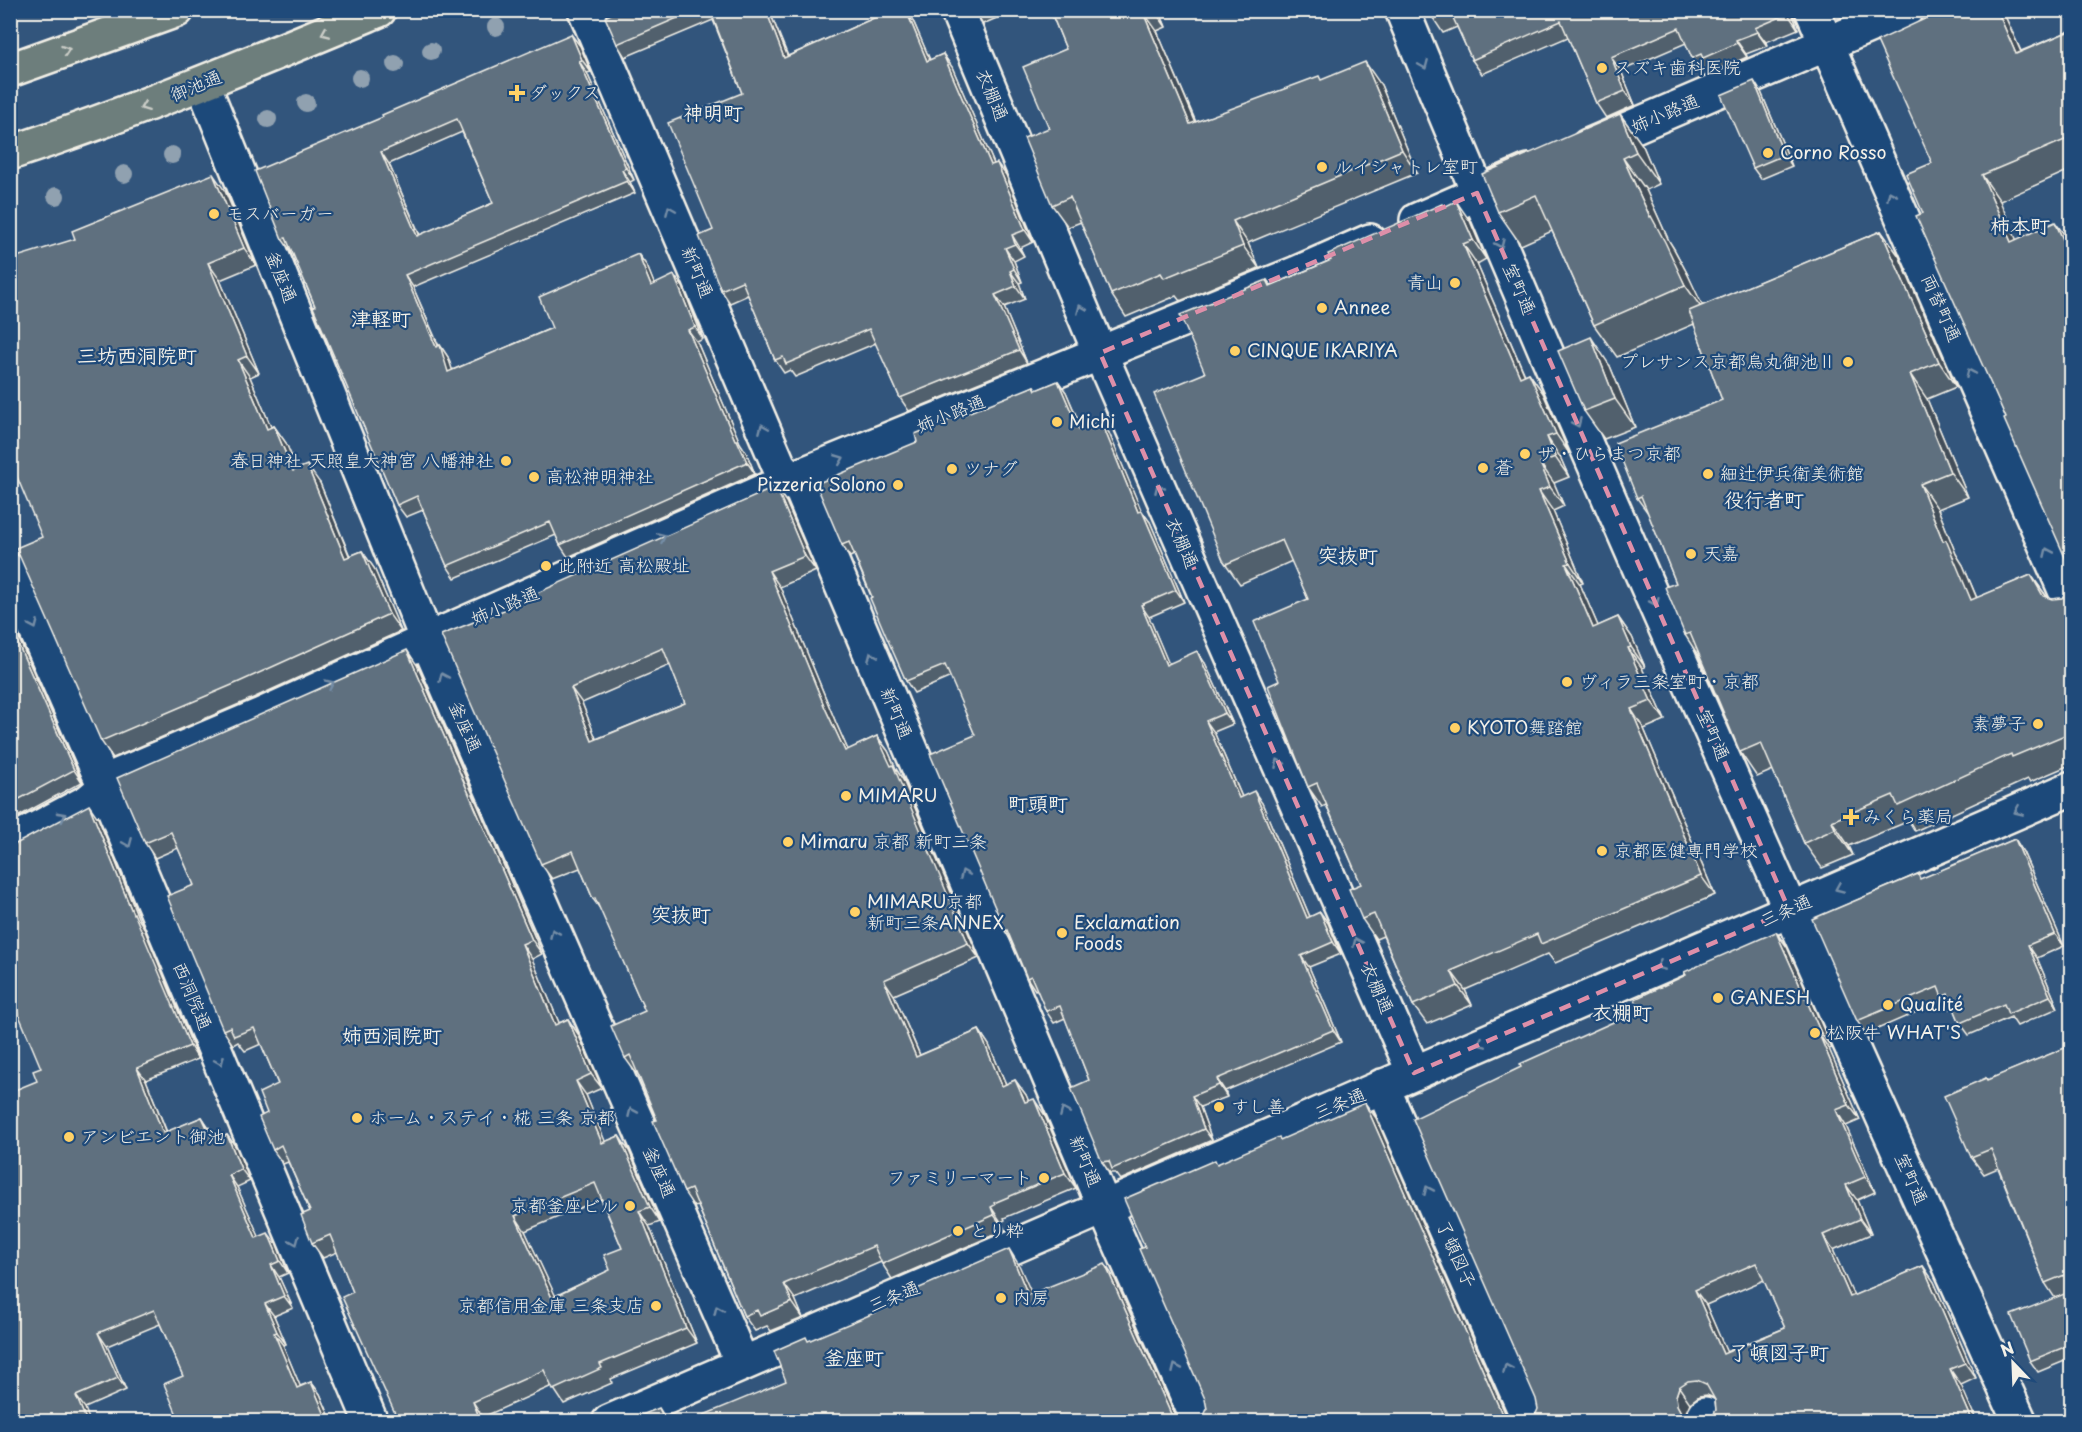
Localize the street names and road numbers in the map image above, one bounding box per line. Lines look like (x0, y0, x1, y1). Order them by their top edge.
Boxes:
street label: 御池通 (165, 62, 226, 107)
street label: 衣棚通 (970, 64, 1016, 125)
street label: 姉小路通 (1626, 86, 1703, 139)
street label: 新町通 (675, 241, 721, 302)
street label: 釜座通 (260, 246, 305, 307)
street label: 室町通 (1497, 258, 1544, 319)
street label: 両替町通 (1915, 269, 1969, 346)
street label: 姉小路通 (912, 387, 989, 439)
street label: 衣棚通 (1160, 512, 1207, 573)
street label: 姉小路通 (466, 578, 543, 631)
street label: 新町通 (874, 682, 920, 743)
street label: 釜座通 (443, 696, 490, 757)
street label: 室町通 (1691, 704, 1738, 765)
street label: 三条通 (1755, 886, 1816, 933)
street label: 西洞院通 (167, 957, 220, 1034)
street label: 衣棚通 (1355, 957, 1402, 1018)
street label: 三条通 (1309, 1080, 1370, 1126)
street label: 新町通 (1063, 1130, 1109, 1191)
street label: 釜座通 (637, 1141, 684, 1202)
street label: 室町通 (1889, 1148, 1936, 1209)
street label: 了頓図子 (1430, 1215, 1484, 1292)
street label: 三条通 (863, 1273, 924, 1319)

